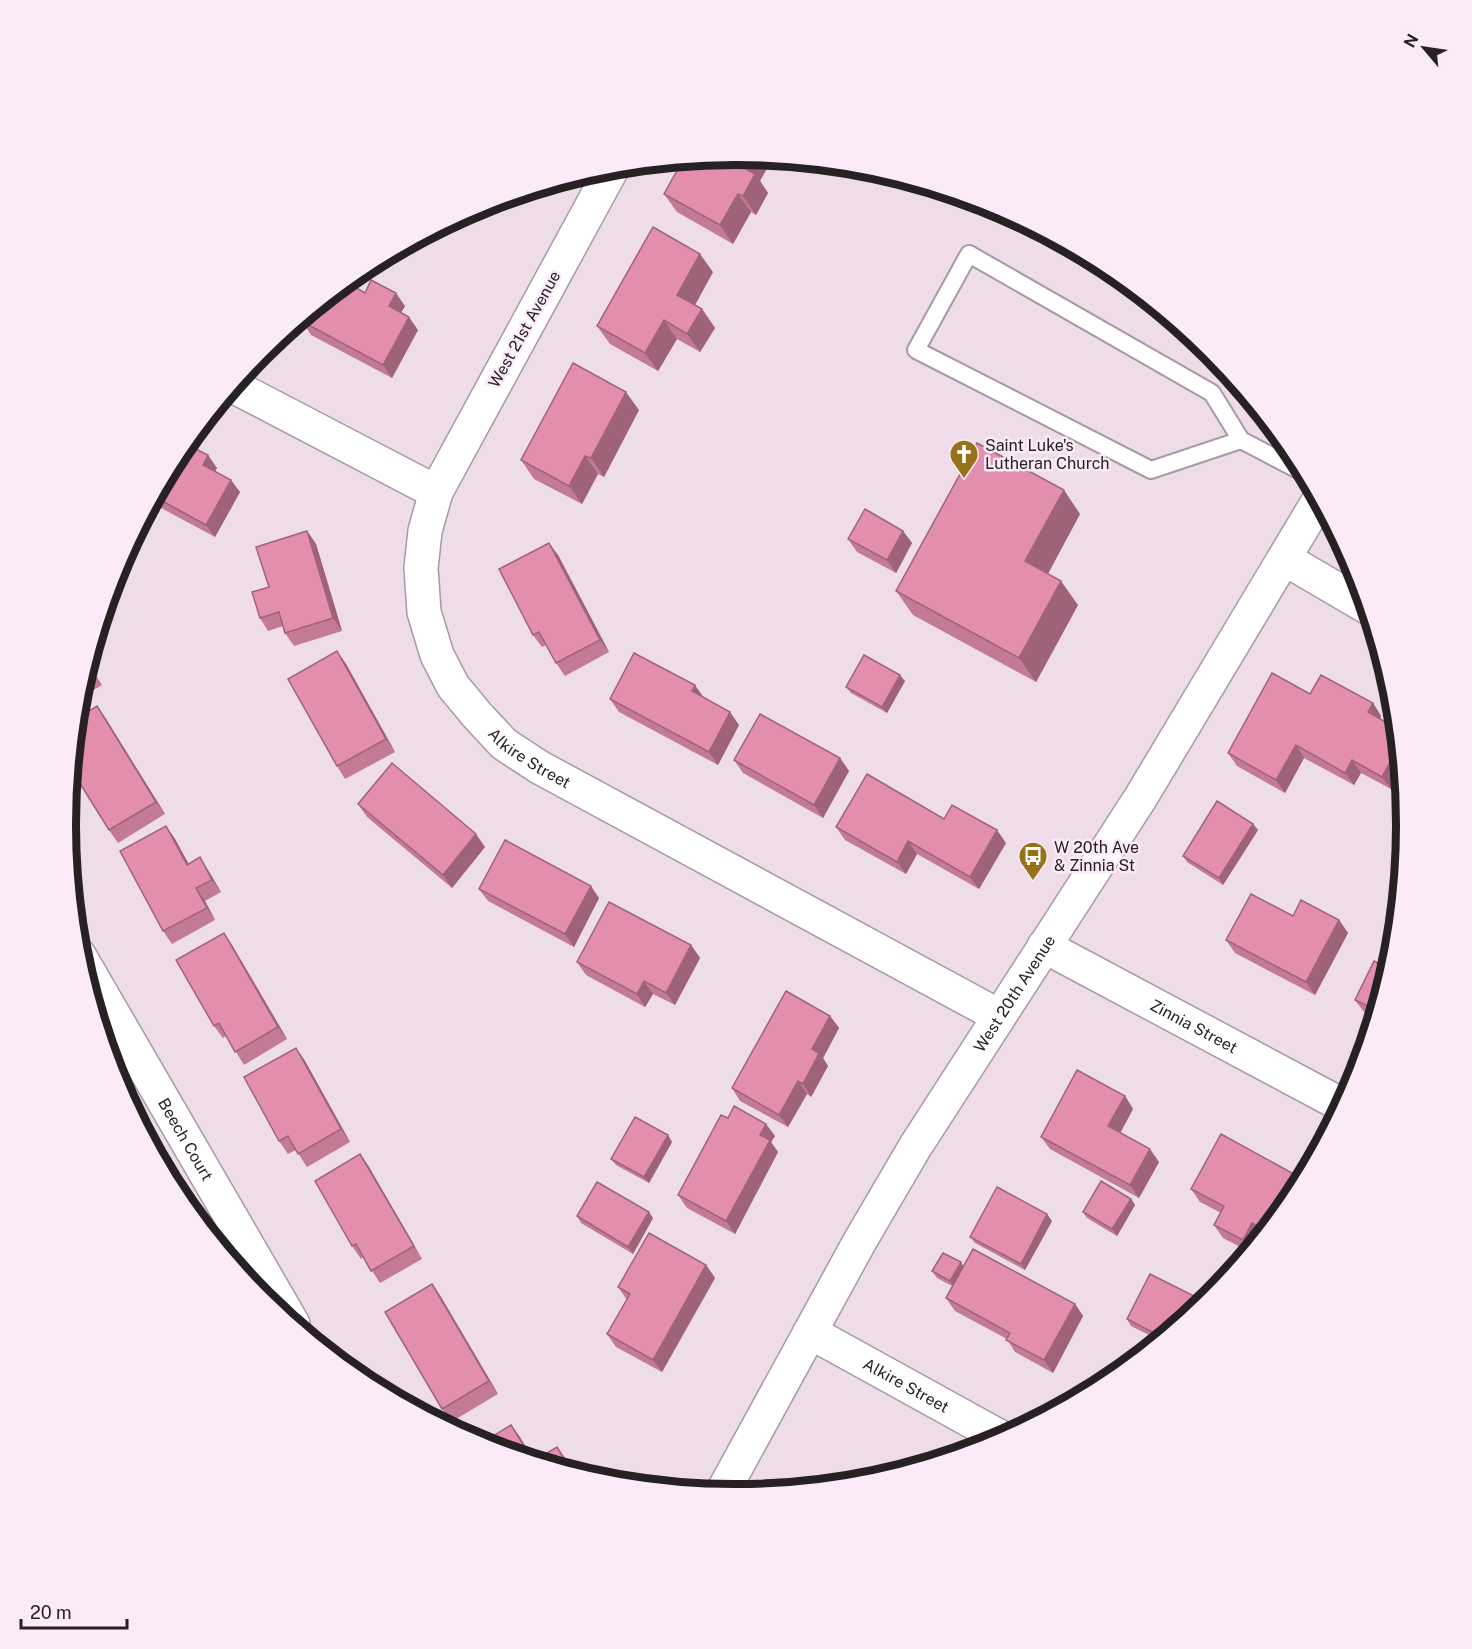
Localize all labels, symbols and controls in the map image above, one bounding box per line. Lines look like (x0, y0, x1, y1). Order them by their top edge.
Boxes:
north arrow (1394, 18, 1454, 78)
text: N (1400, 31, 1423, 51)
street label: West 21st Avenue (484, 268, 564, 391)
place label: Saint Luke's Lutheran Church (985, 436, 1110, 473)
church icon: Saint Luke's Lutheran Church (948, 438, 980, 480)
street label: Alkire Street (484, 724, 574, 792)
place label: W 20th Ave & Zinnia St (1054, 838, 1139, 875)
bus stop icon: W 20th Ave & Zinnia St (1017, 840, 1049, 882)
street label: West 20th Avenue (970, 932, 1059, 1056)
street label: Zinnia Street (1147, 995, 1241, 1057)
street label: Beech Court (154, 1095, 217, 1184)
street label: Alkire Street (860, 1354, 952, 1417)
scale bar (21, 1592, 128, 1630)
text: 20 m (30, 1602, 72, 1623)

